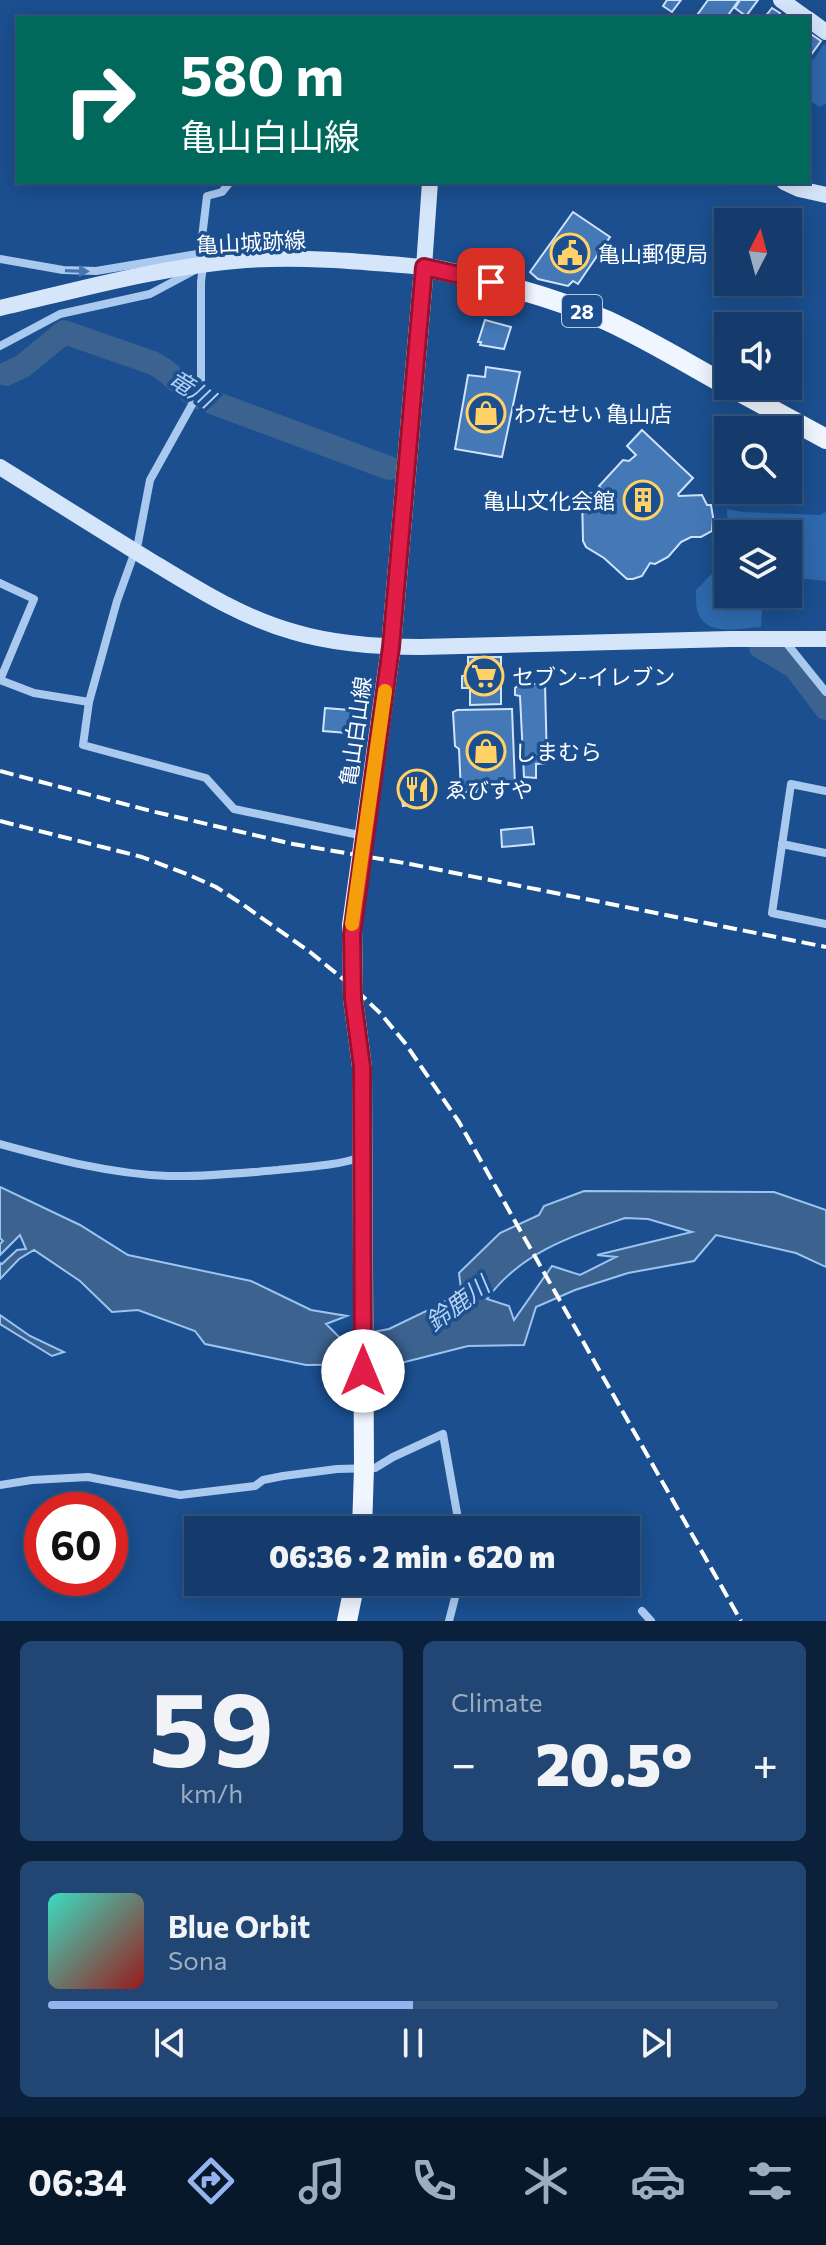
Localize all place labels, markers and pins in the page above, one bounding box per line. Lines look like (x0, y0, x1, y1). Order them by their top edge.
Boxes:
public building icon: 亀山郵便局 (549, 232, 591, 274)
place label: 亀山郵便局 (598, 240, 708, 267)
pin (457, 248, 525, 316)
shop icon: わたせい 亀山店 (465, 392, 507, 434)
place label: わたせい 亀山店 (514, 400, 672, 427)
building icon: 亀山文化会館 (622, 479, 664, 521)
place label: 亀山文化会館 (483, 487, 615, 514)
supermarket icon: セブン-イレブン (463, 655, 505, 697)
place label: セブン-イレブン (512, 663, 675, 690)
shop icon: しまむら (465, 730, 507, 772)
place label: しまむら (514, 738, 602, 765)
restaurant icon: ゑびすや (396, 768, 438, 810)
place label: ゑびすや (445, 776, 533, 803)

